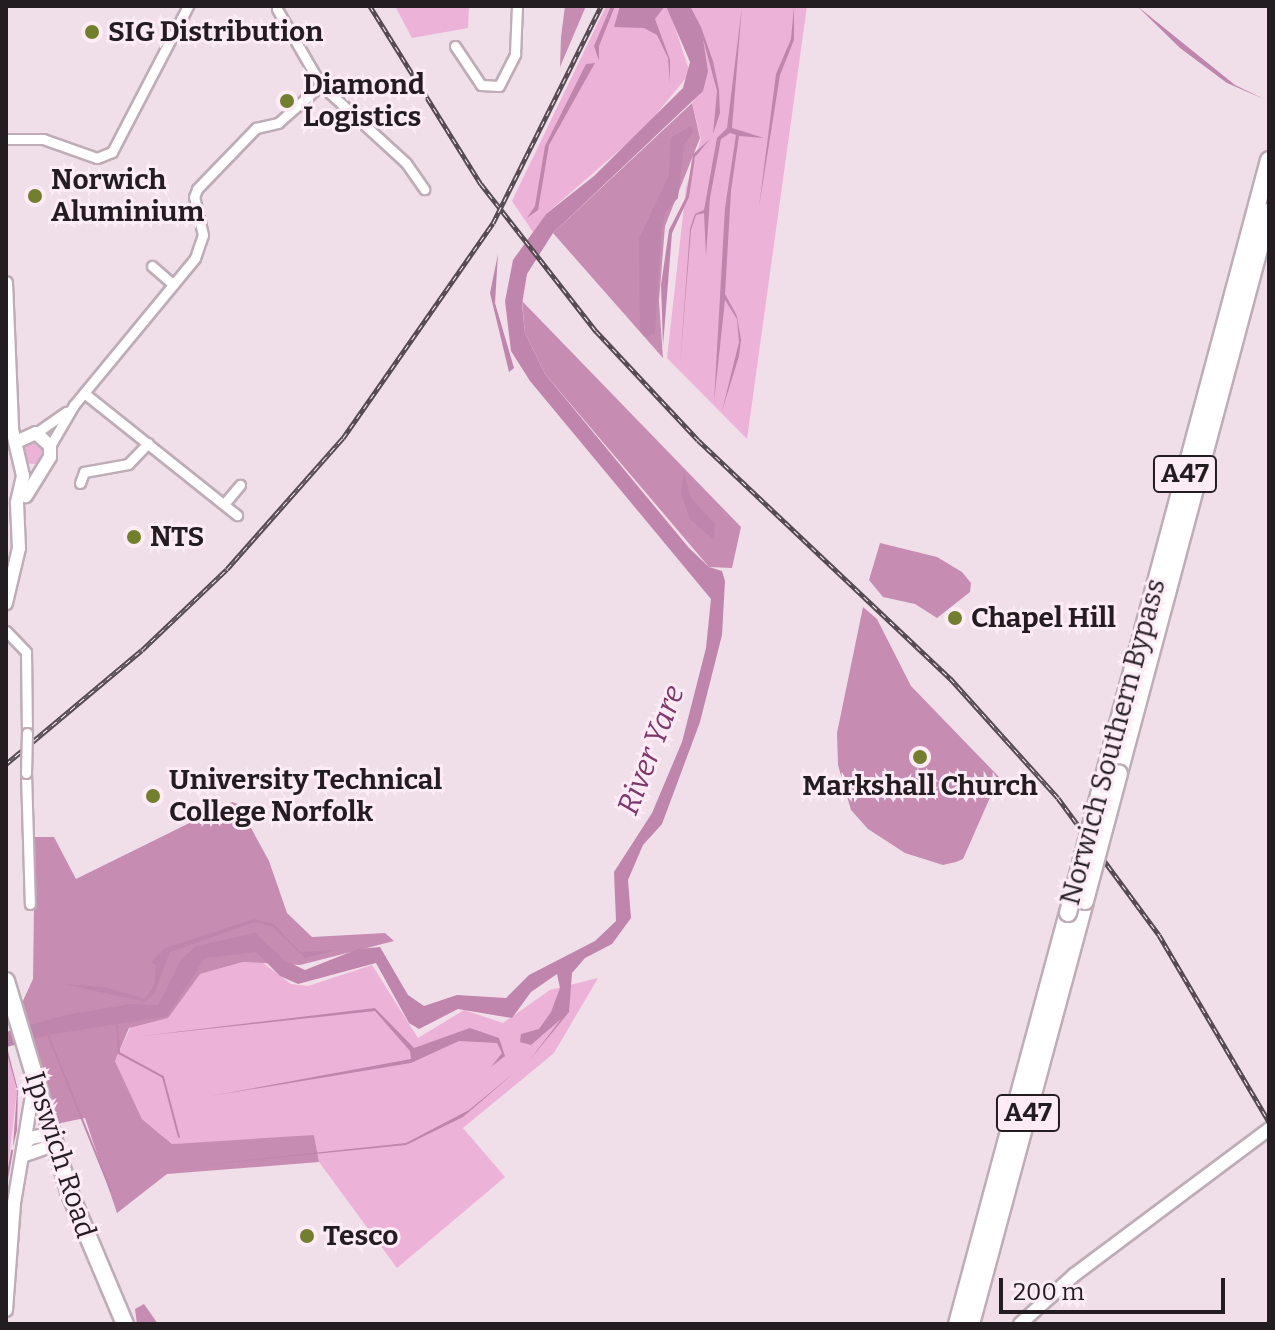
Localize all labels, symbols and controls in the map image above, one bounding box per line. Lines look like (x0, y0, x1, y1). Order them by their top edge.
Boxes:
place label: SIG Distribution (108, 15, 323, 49)
marker: SIG Distribution (83, 23, 101, 41)
place label: Diamond Logistics (303, 68, 425, 134)
marker: Diamond Logistics (278, 92, 296, 110)
place label: Norwich Aluminium (51, 163, 204, 229)
marker: Norwich Aluminium (26, 187, 44, 205)
road number: A47 (1151, 452, 1219, 496)
place label: NTS (150, 520, 204, 554)
marker: NTS (125, 528, 143, 546)
street label: Norwich Southern Bypass (1053, 575, 1173, 909)
place label: Chapel Hill (971, 601, 1116, 635)
marker: Chapel Hill (946, 609, 964, 627)
water label: River Yare (610, 680, 692, 820)
marker: Markshall Church (911, 748, 929, 766)
place label: University Technical College Norfolk (169, 763, 442, 829)
place label: Markshall Church (802, 769, 1038, 803)
marker: University Technical College Norfolk (144, 787, 162, 805)
street label: Ipswich Road (17, 1068, 103, 1242)
road number: A47 (994, 1091, 1062, 1135)
place label: Tesco (323, 1219, 398, 1253)
marker: Tesco (298, 1227, 316, 1245)
scale bar (1003, 1262, 1229, 1312)
text: 200 m (1013, 1278, 1085, 1306)

